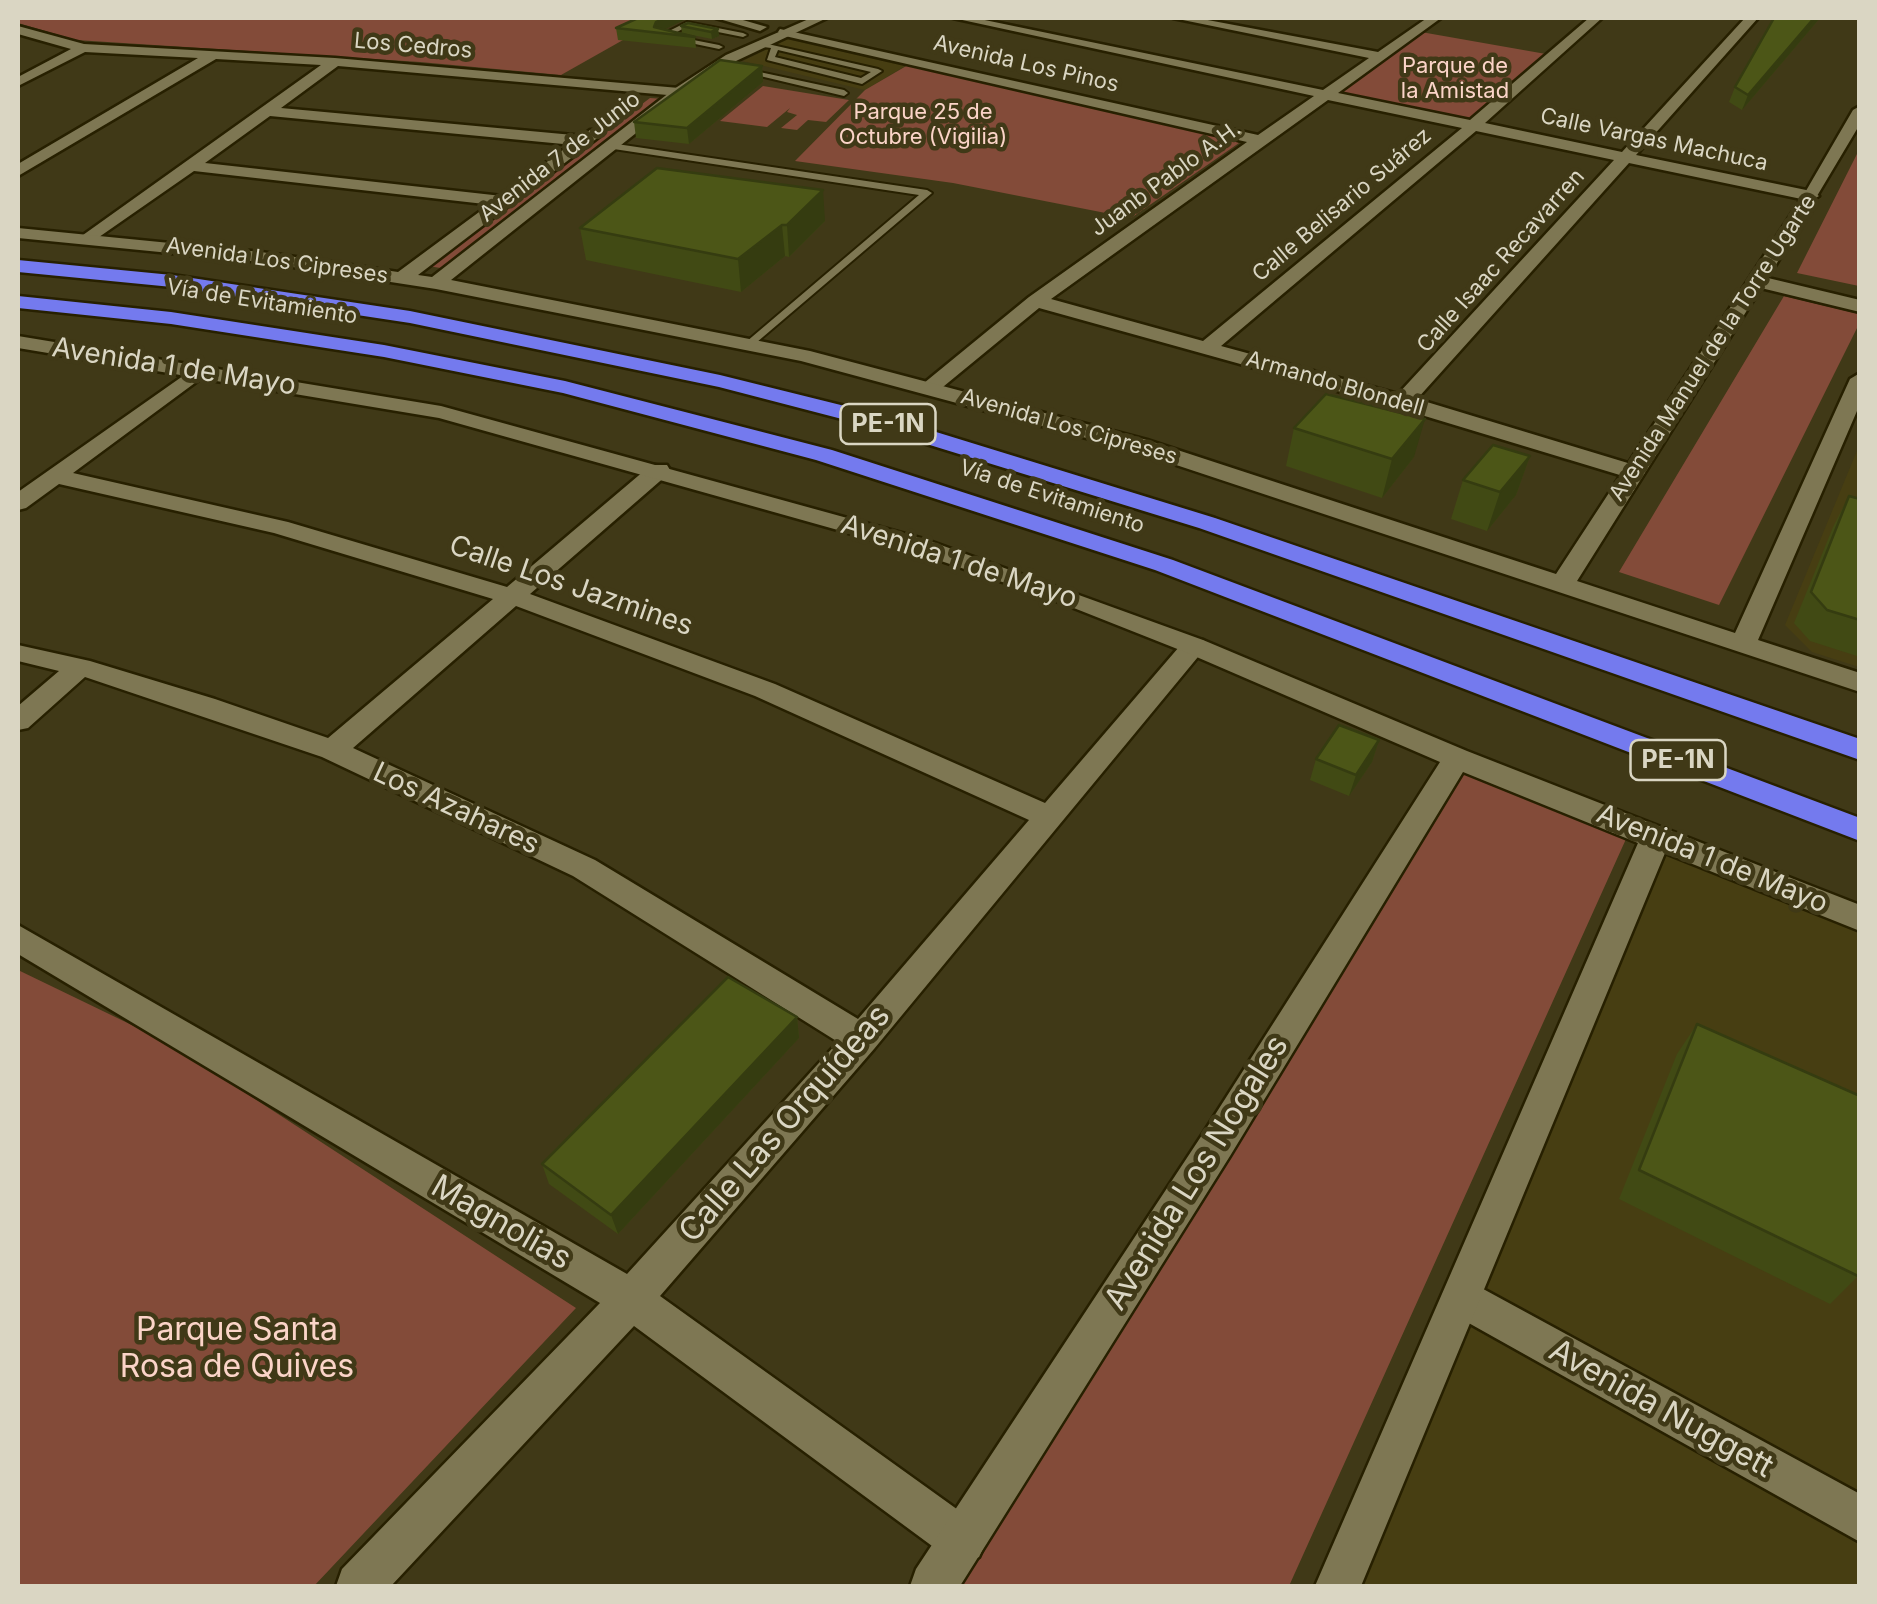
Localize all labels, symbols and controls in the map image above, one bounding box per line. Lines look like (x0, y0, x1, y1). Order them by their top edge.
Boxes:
street label: Los Cedros (353, 28, 473, 64)
street label: Avenida Los Pinos (931, 30, 1121, 98)
park label: Parque de la Amistad (1401, 53, 1509, 104)
street label: Avenida 7 de Junio (474, 86, 646, 228)
park label: Parque 25 de Octubre (Vigilia) (839, 99, 1007, 150)
street label: Calle Vargas Machuca (1538, 103, 1770, 177)
street label: Juanb Pablo A.H. (1086, 116, 1246, 242)
street label: Calle Belisario Suárez (1247, 122, 1437, 288)
street label: Calle Isaac Recavarren (1412, 164, 1590, 358)
street label: Avenida Manuel de la Torre Ugarte (1604, 190, 1822, 506)
street label: Avenida Los Cipreses (164, 232, 390, 290)
street label: Vía de Evitamiento (165, 274, 359, 330)
street label: Avenida 1 de Mayo (50, 331, 298, 403)
street label: Armando Blondell (1243, 346, 1427, 422)
street label: Avenida Los Cipreses (958, 383, 1180, 471)
road number: PE-1N (840, 404, 936, 444)
street label: Vía de Evitamiento (956, 455, 1148, 539)
street label: Avenida 1 de Mayo (837, 508, 1081, 616)
street label: Calle Los Jazmines (445, 529, 697, 643)
road number: PE-1N (1630, 740, 1726, 780)
street label: Los Azahares (368, 756, 544, 862)
street label: Avenida 1 de Mayo (1592, 797, 1832, 921)
street label: Calle Las Orquídeas (671, 997, 899, 1251)
street label: Avenida Los Nogales (1097, 1029, 1297, 1317)
street label: Magnolias (424, 1168, 578, 1278)
park label: Parque Santa Rosa de Quives (120, 1311, 354, 1386)
street label: Avenida Nuggett (1542, 1332, 1780, 1486)

